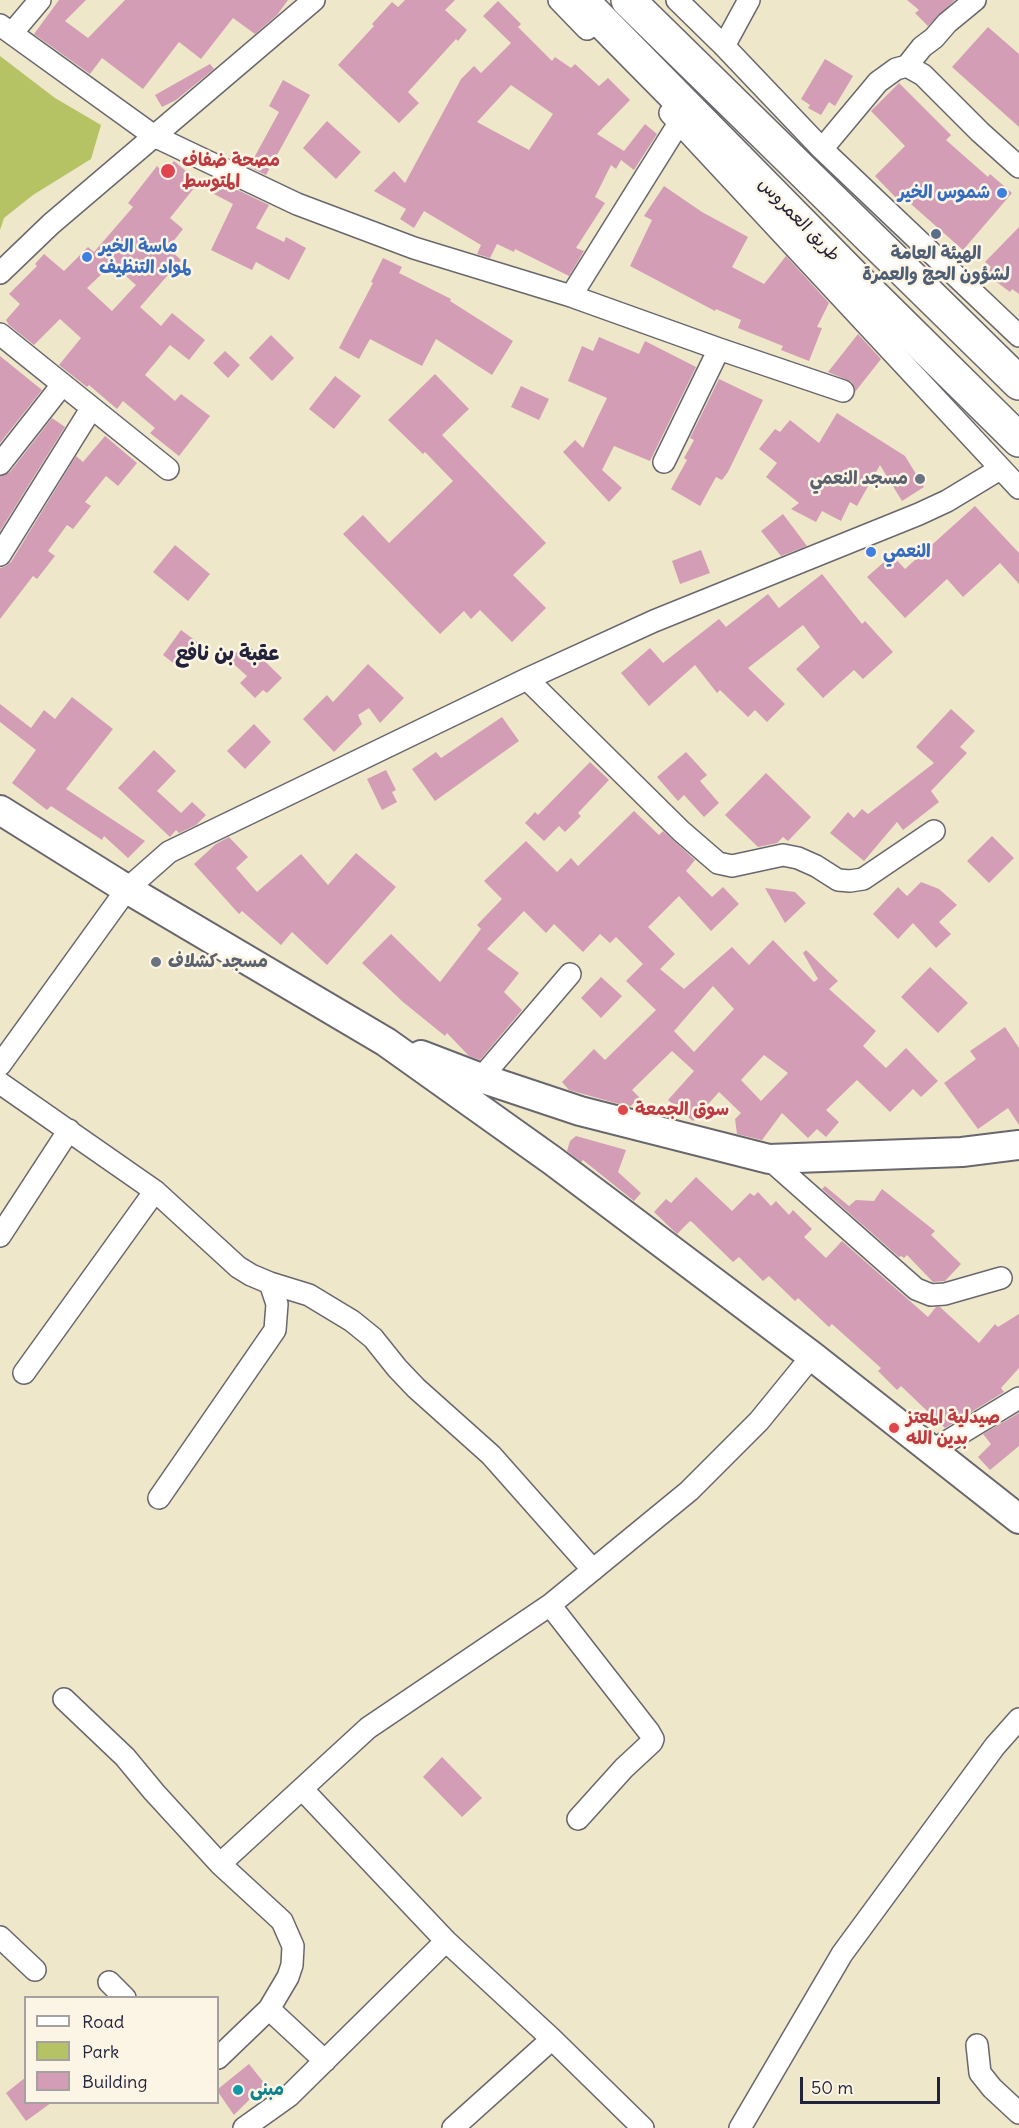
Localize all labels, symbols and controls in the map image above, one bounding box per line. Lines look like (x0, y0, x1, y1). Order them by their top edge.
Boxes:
place label: مصحة ضفاف المتوسط (182, 150, 280, 192)
marker: مصحة ضفاف المتوسط (159, 162, 177, 180)
street label: طريق العمروس (754, 173, 844, 267)
place label: شموس الخير (898, 182, 990, 204)
marker: شموس الخير (995, 186, 1009, 200)
marker: الهيئة العامة لشؤون الحج والعمرة (929, 227, 943, 241)
place label: ماسة الخير لمواد التنظيف (99, 236, 191, 278)
place label: الهيئة العامة لشؤون الحج والعمرة (862, 243, 1010, 286)
marker: ماسة الخير لمواد التنظيف (80, 250, 94, 264)
place label: مسجد النعمي (810, 468, 908, 490)
marker: مسجد النعمي (913, 472, 927, 486)
place label: النعمي (883, 541, 931, 563)
marker: النعمي (864, 545, 878, 559)
district label: عقبة بن نافع (175, 641, 279, 667)
place label: مسجد كشلاف (168, 951, 268, 973)
marker: مسجد كشلاف (149, 955, 163, 969)
place label: سوق الجمعة (635, 1099, 729, 1121)
marker: سوق الجمعة (616, 1103, 630, 1117)
place label: صيدلية المعتز بدين الله (906, 1407, 1000, 1450)
marker: صيدلية المعتز بدين الله (887, 1421, 901, 1435)
legend (24, 1996, 219, 2104)
text: Road (82, 2010, 124, 2033)
text: Park (82, 2040, 119, 2063)
scale bar (803, 2065, 942, 2103)
text: Building (82, 2070, 147, 2093)
text: 50 m (811, 2076, 853, 2099)
place label: مبنى (250, 2079, 284, 2101)
marker: مبنى (231, 2083, 245, 2097)

